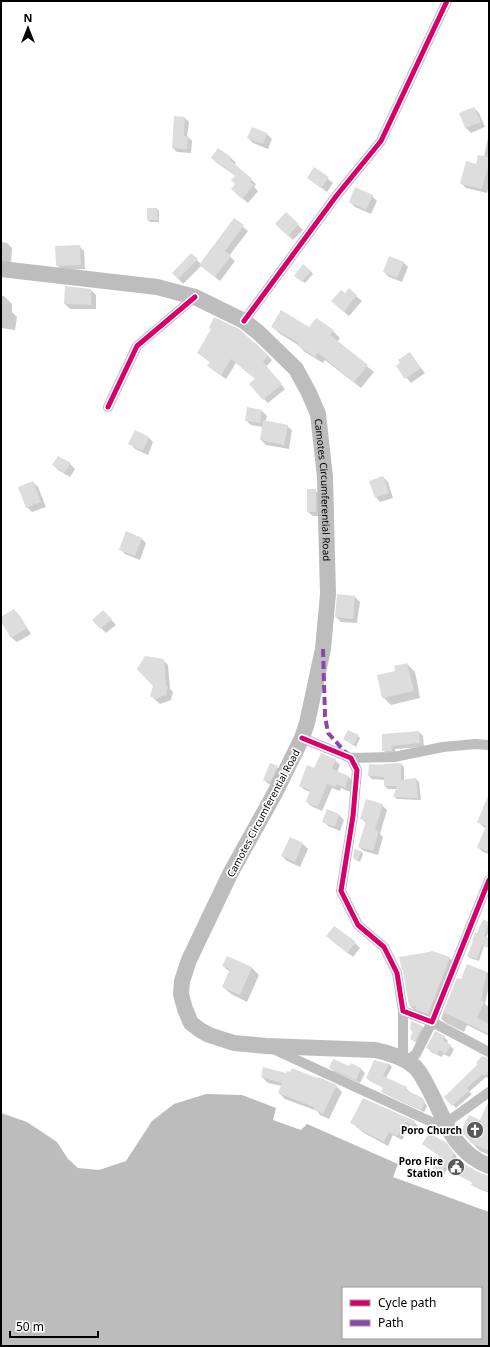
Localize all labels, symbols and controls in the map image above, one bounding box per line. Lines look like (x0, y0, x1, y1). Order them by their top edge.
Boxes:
north arrow (8, 8, 48, 48)
text: N (24, 10, 32, 25)
street label: Camotes Circumferential Road (312, 418, 334, 562)
street label: Camotes Circumferential Road (223, 747, 303, 879)
church icon: Poro Church (465, 1120, 485, 1140)
place label: Poro Church (401, 1123, 462, 1137)
place label: Poro Fire Station (399, 1154, 443, 1180)
public building icon: Poro Fire Station (446, 1157, 466, 1177)
legend (342, 1287, 482, 1339)
text: Cycle path (378, 1294, 436, 1311)
scale bar (10, 1313, 98, 1339)
text: Path (378, 1314, 404, 1331)
text: 50 m (16, 1318, 44, 1335)

